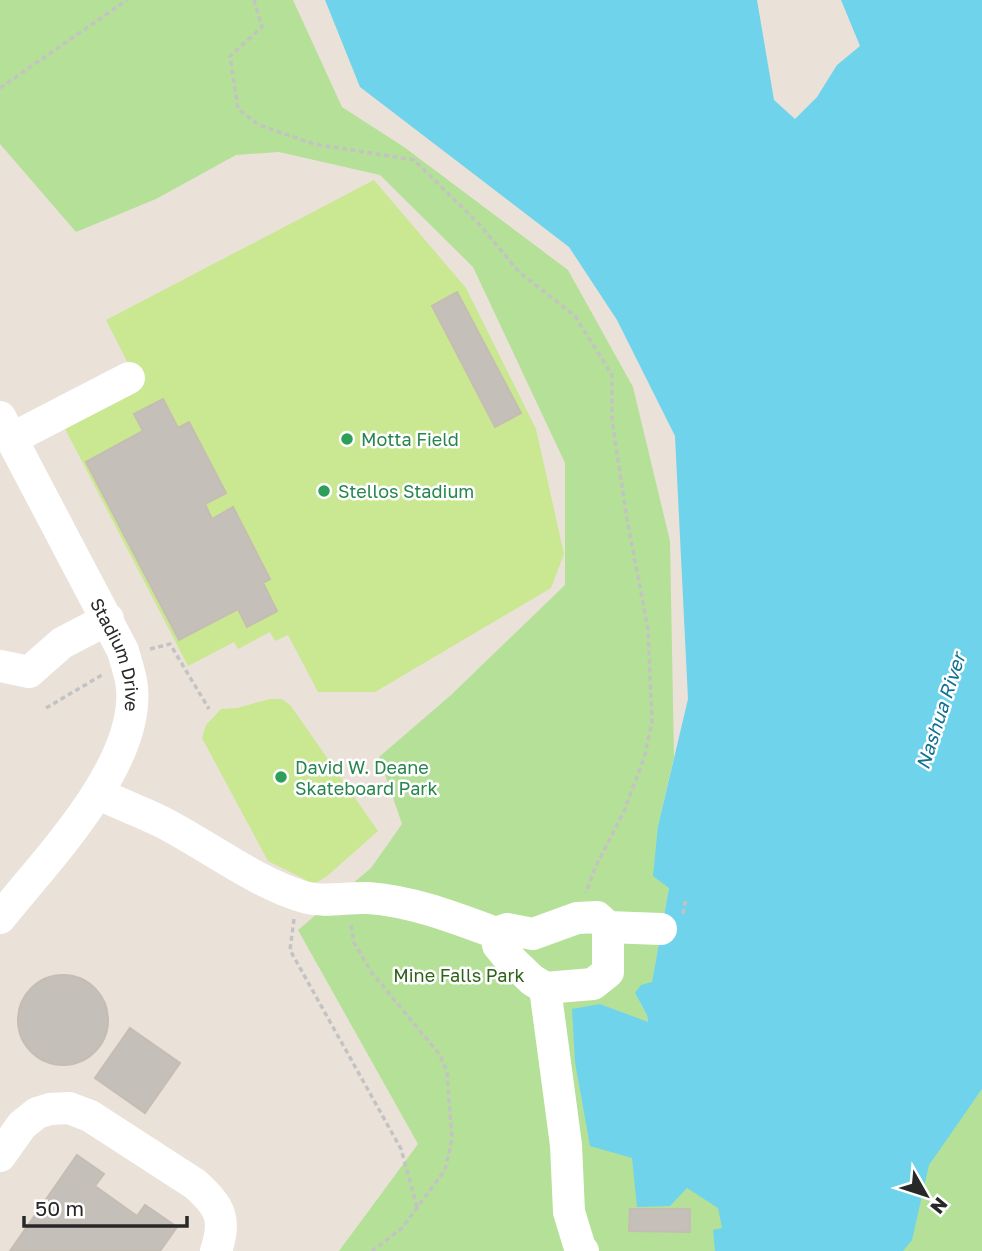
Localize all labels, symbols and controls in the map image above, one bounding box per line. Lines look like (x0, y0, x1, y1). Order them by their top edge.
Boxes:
place label: Motta Field (361, 428, 459, 450)
marker: Motta Field (339, 431, 355, 447)
place label: Stellos Stadium (338, 480, 474, 502)
marker: Stellos Stadium (316, 483, 332, 499)
street label: Stadium Drive (86, 594, 143, 713)
water label: Nashua River (910, 648, 970, 772)
place label: David W. Deane Skateboard Park (295, 756, 438, 799)
marker: David W. Deane Skateboard Park (273, 769, 289, 785)
park label: Mine Falls Park (393, 964, 525, 986)
north arrow (891, 1160, 961, 1230)
scale bar (24, 1184, 187, 1228)
text: N (926, 1193, 953, 1219)
text: 50 m (35, 1195, 84, 1221)

